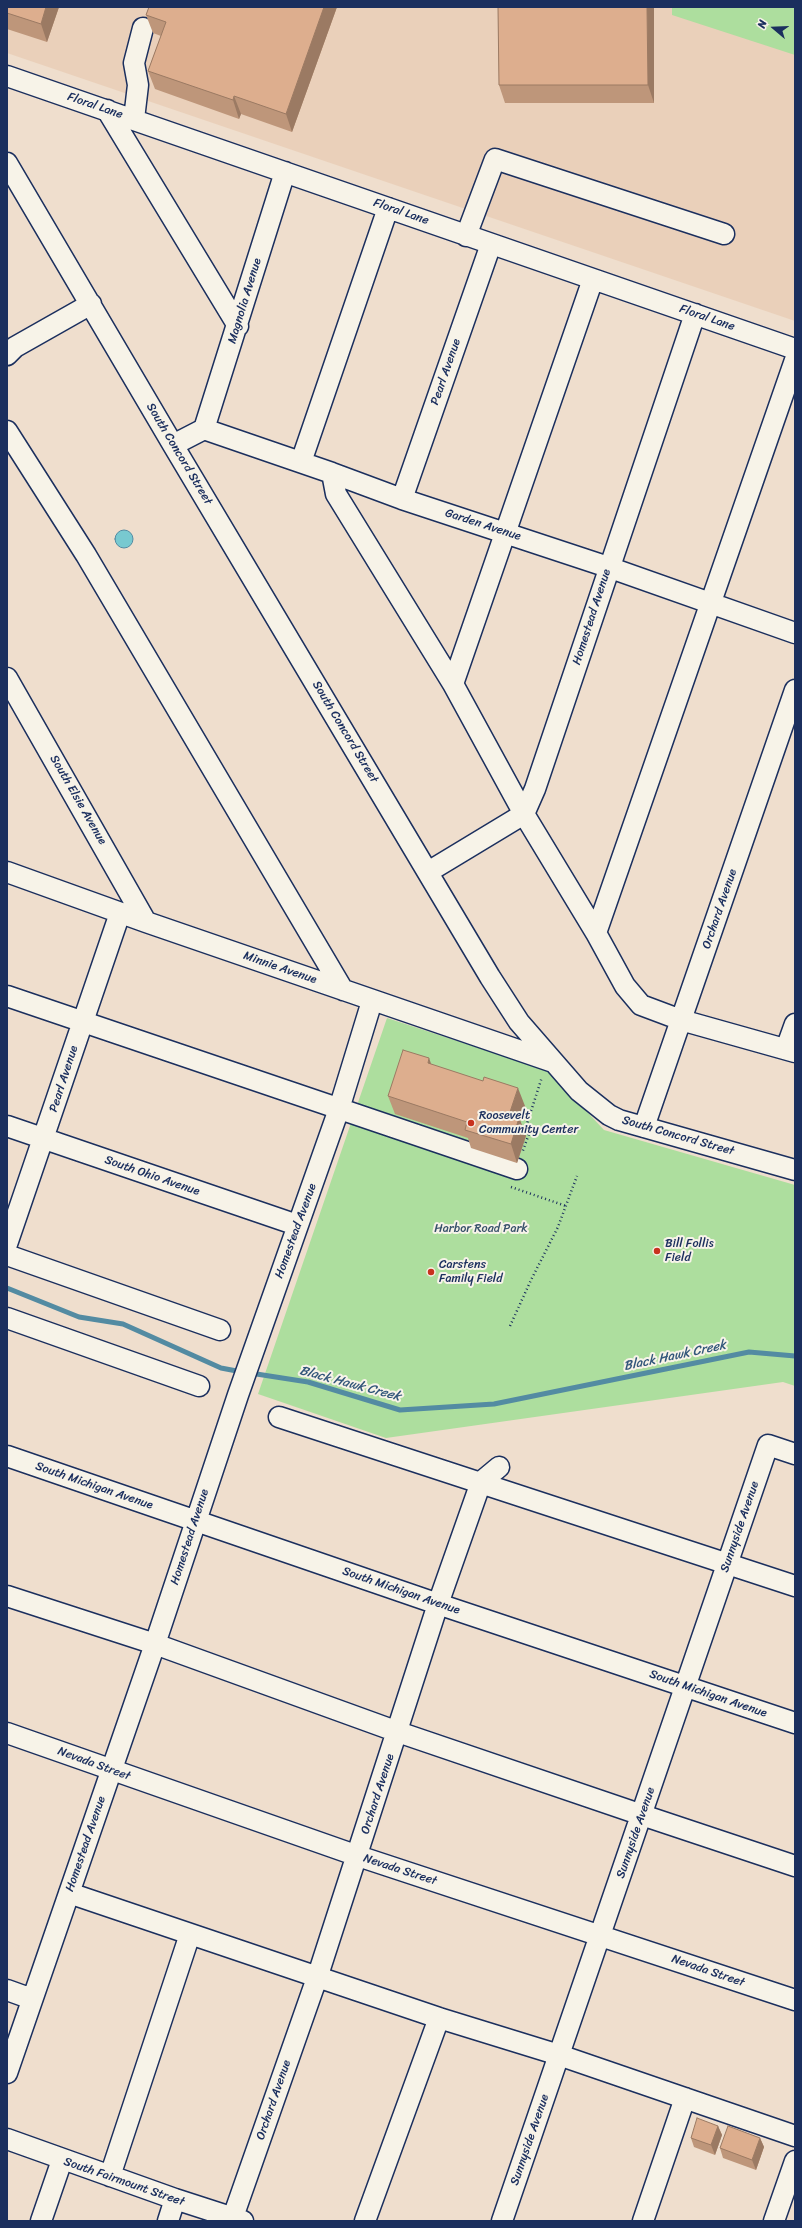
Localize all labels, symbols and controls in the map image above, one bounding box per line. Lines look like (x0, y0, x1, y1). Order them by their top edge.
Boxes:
north arrow (754, 8, 794, 48)
text: N (752, 17, 772, 31)
street label: Floral Lane (65, 90, 125, 122)
street label: Floral Lane (371, 196, 431, 228)
street label: Magnolia Avenue (225, 257, 265, 345)
street label: Floral Lane (677, 302, 737, 334)
street label: Pearl Avenue (428, 337, 464, 407)
street label: South Concord Street (143, 401, 215, 507)
street label: Garden Avenue (443, 506, 523, 544)
street label: Homestead Avenue (570, 567, 614, 667)
street label: South Concord Street (309, 679, 381, 785)
street label: South Elsie Avenue (46, 753, 110, 847)
street label: Orchard Avenue (700, 867, 740, 951)
street label: Minnie Avenue (241, 949, 319, 987)
street label: Pearl Avenue (46, 1044, 82, 1114)
place label: Roosevelt Community Center (479, 1109, 578, 1137)
street label: South Concord Street (620, 1113, 736, 1159)
marker: Roosevelt Community Center (466, 1118, 476, 1128)
street label: South Ohio Avenue (103, 1153, 201, 1199)
street label: Homestead Avenue (272, 1182, 320, 1280)
park label: Harbor Road Park (434, 1222, 528, 1236)
place label: Bill Follis Field (665, 1237, 714, 1265)
marker: Bill Follis Field (652, 1246, 662, 1256)
place label: Carstens Family Field (439, 1258, 503, 1286)
marker: Carstens Family Field (426, 1267, 436, 1277)
water label: Black Hawk Creek (623, 1338, 727, 1374)
water label: Black Hawk Creek (298, 1363, 402, 1405)
street label: South Michigan Avenue (33, 1459, 155, 1513)
street label: Sunnyside Avenue (718, 1480, 762, 1574)
street label: Homestead Avenue (168, 1487, 212, 1587)
street label: South Michigan Avenue (340, 1564, 462, 1618)
street label: South Michigan Avenue (647, 1667, 769, 1721)
street label: Nevada Street (56, 1744, 132, 1784)
street label: Orchard Avenue (358, 1752, 398, 1836)
street label: Sunnyside Avenue (614, 1786, 658, 1880)
street label: Homestead Avenue (63, 1794, 109, 1894)
street label: Nevada Street (361, 1851, 439, 1889)
street label: Nevada Street (670, 1952, 746, 1990)
street label: Orchard Avenue (254, 2058, 294, 2142)
street label: Sunnyside Avenue (508, 2093, 552, 2187)
street label: South Fairmount Street (62, 2155, 186, 2209)

